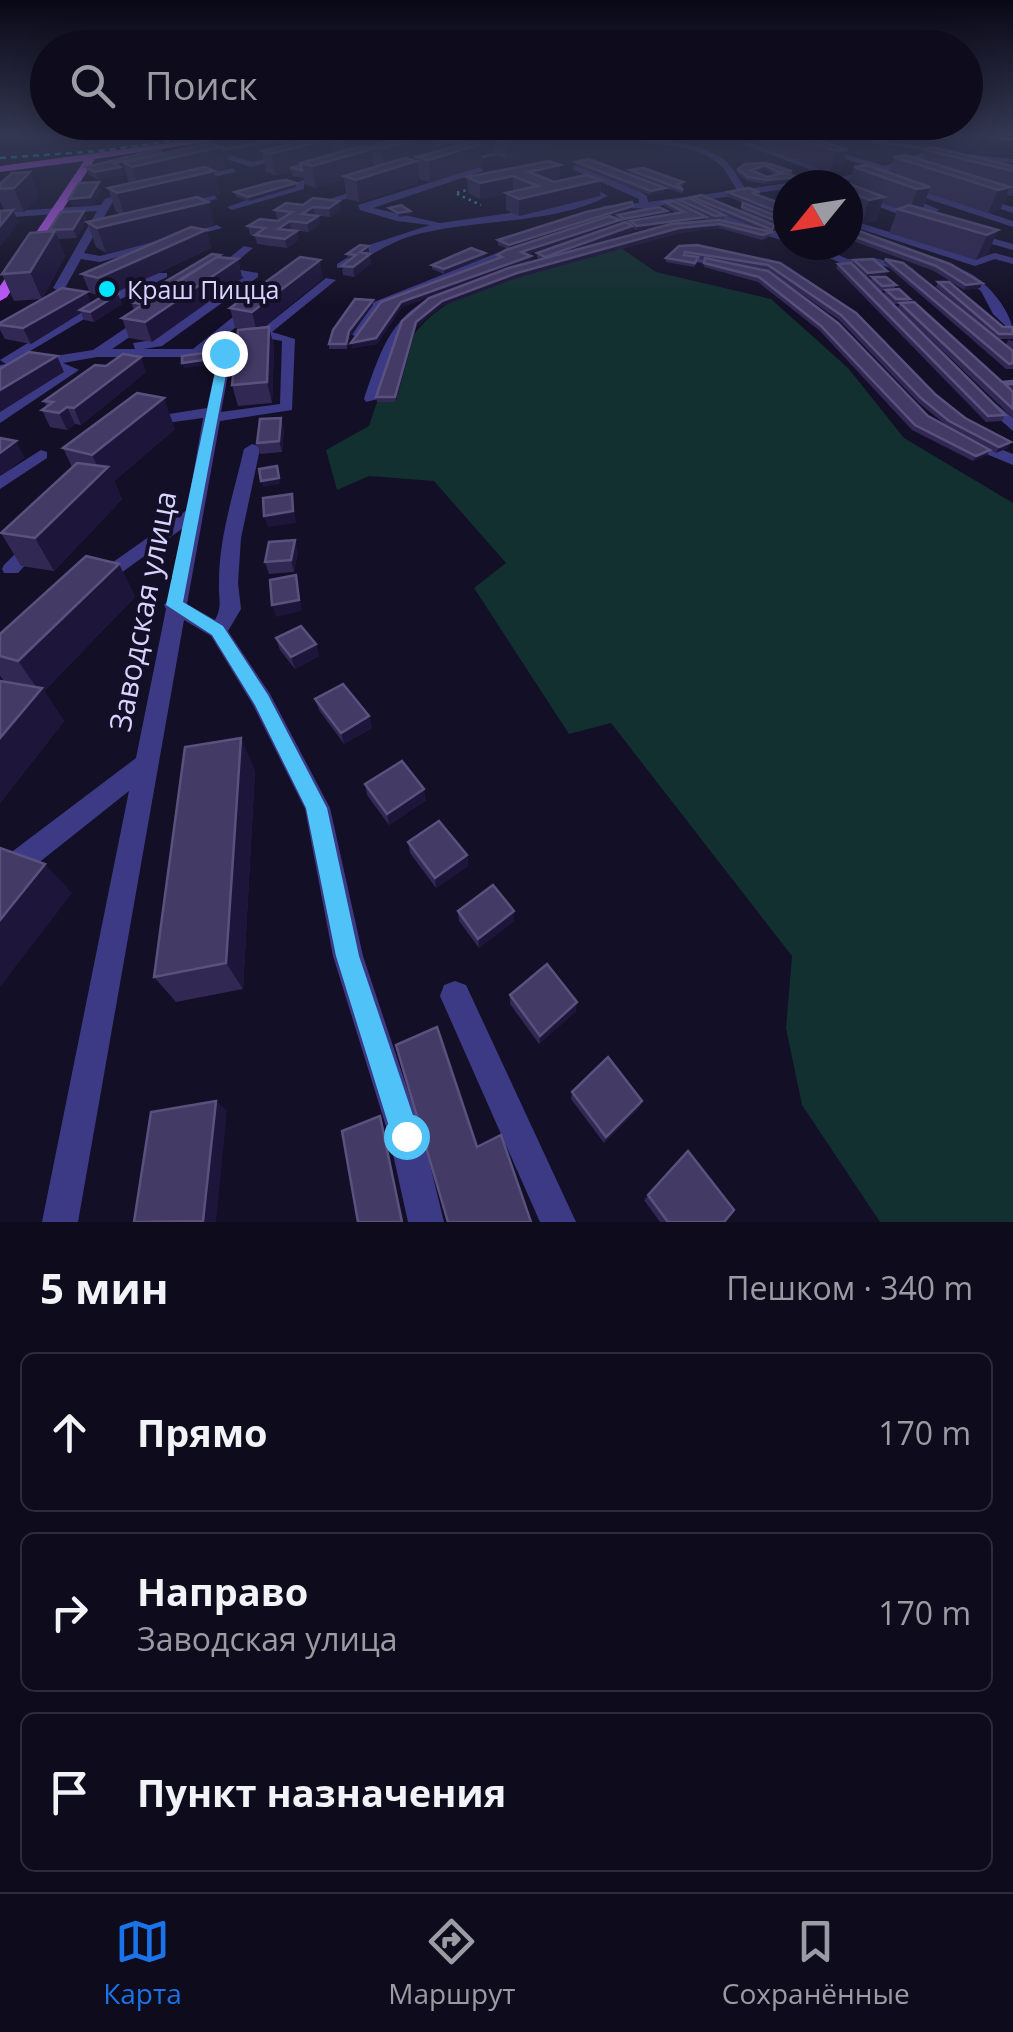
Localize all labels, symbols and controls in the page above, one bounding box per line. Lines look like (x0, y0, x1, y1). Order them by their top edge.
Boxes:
search box (30, 30, 983, 140)
icon: search (65, 58, 120, 113)
text: Поиск (145, 59, 258, 111)
north arrow (773, 170, 863, 260)
place label: Краш Пицца (127, 272, 279, 306)
marker: Краш Пицца (96, 278, 118, 300)
route end (202, 331, 248, 377)
street label: Заводская улица (99, 487, 185, 735)
route start (384, 1114, 430, 1160)
text: 5 мин (40, 1259, 168, 1316)
text: Пешком · 340 m (726, 1266, 973, 1309)
icon: ahead (42, 1405, 97, 1460)
text: Прямо (137, 1406, 268, 1458)
text: 170 m (878, 1411, 971, 1454)
text: Направо (137, 1565, 308, 1617)
icon: right (42, 1585, 97, 1640)
text: 170 m (878, 1591, 971, 1634)
text: Заводская улица (137, 1617, 398, 1660)
icon: arrive (42, 1765, 97, 1820)
text: Пункт назначения (137, 1766, 506, 1818)
tab: Карта (103, 1914, 182, 2012)
tab: Маршрут (388, 1914, 515, 2012)
tab: Сохранённые (722, 1914, 910, 2012)

